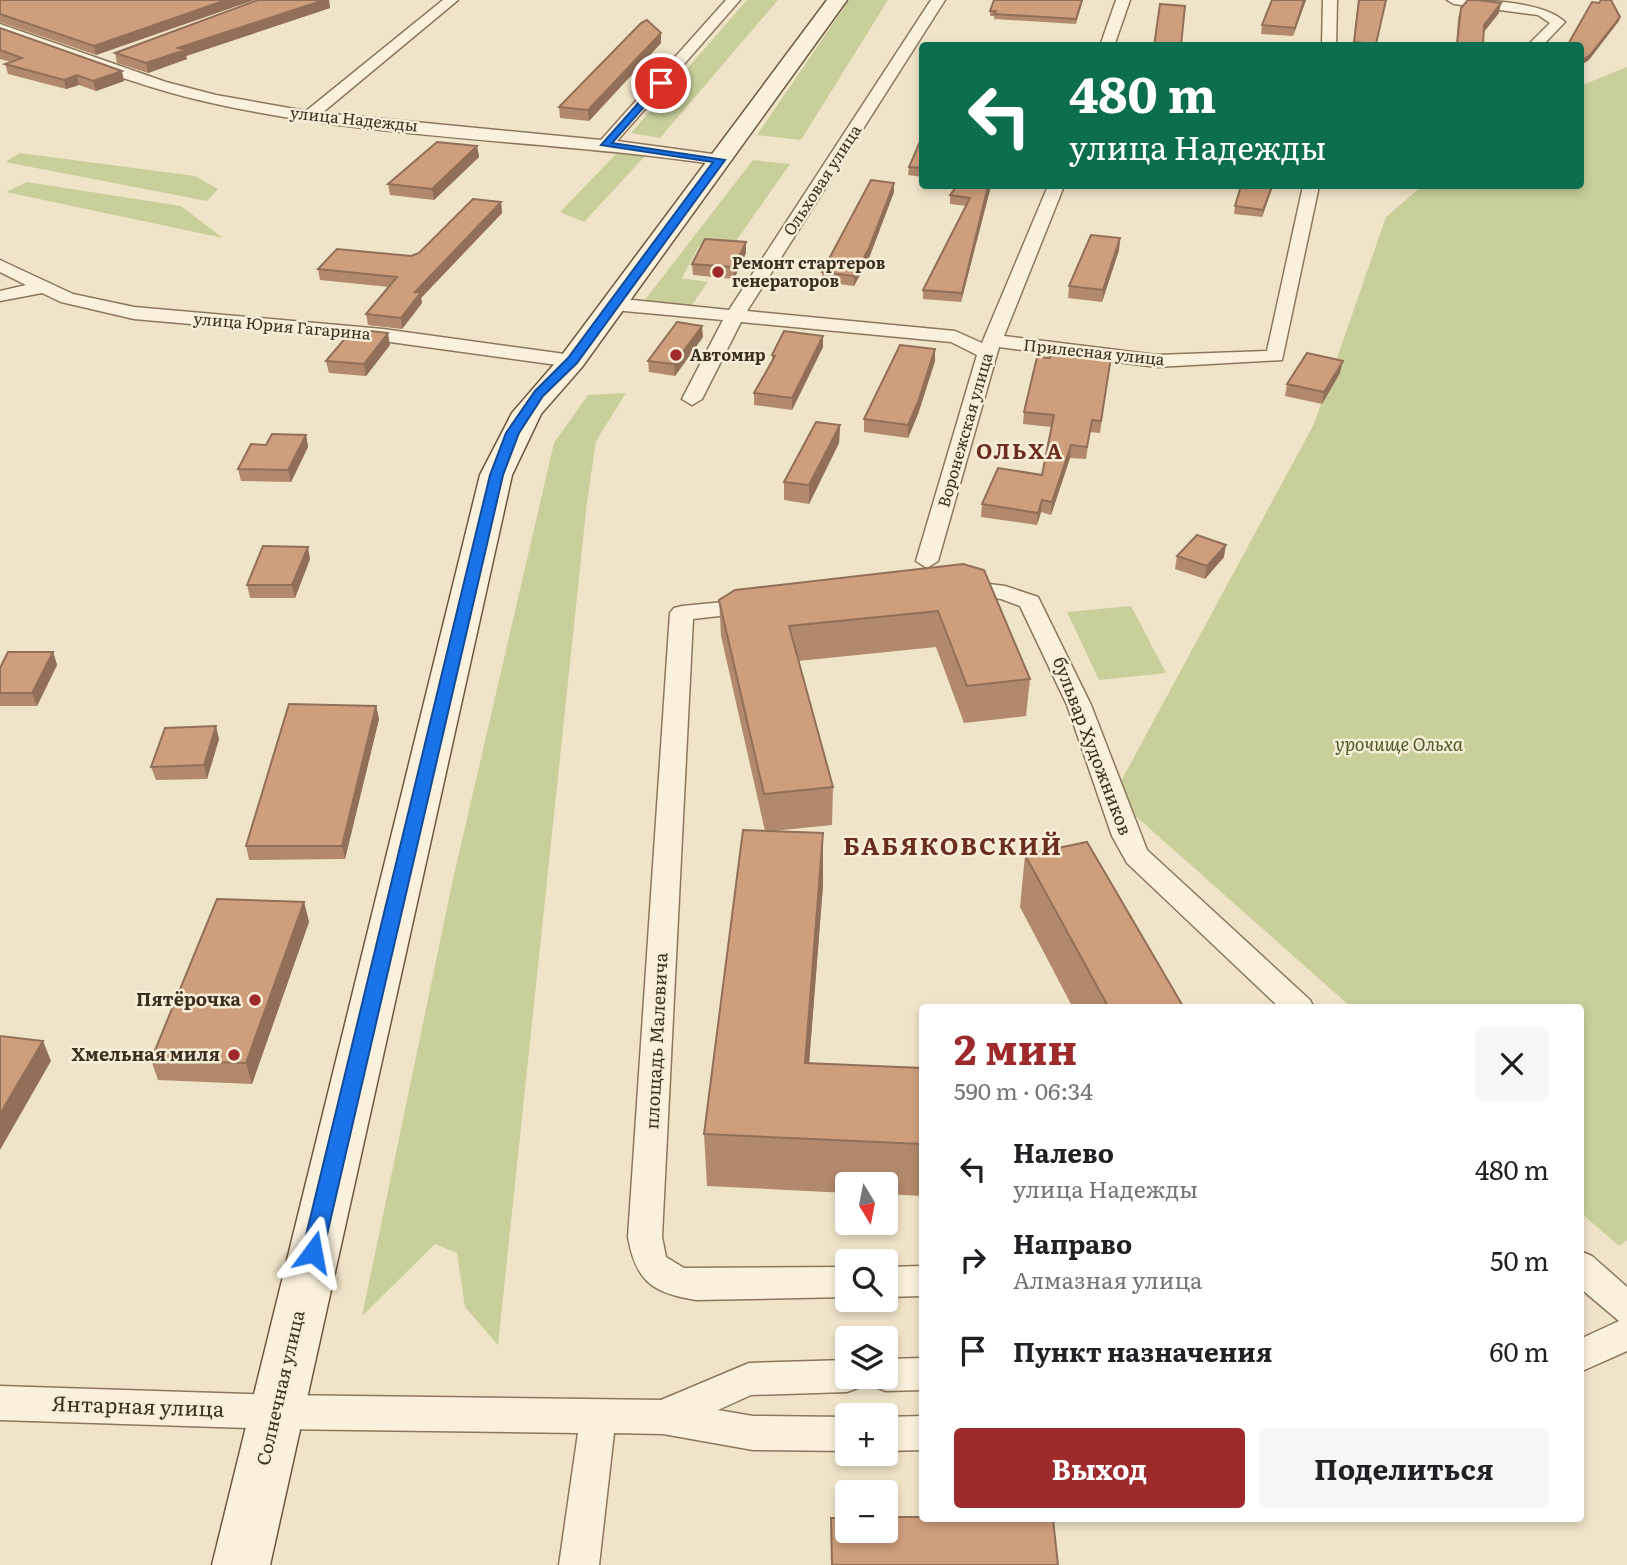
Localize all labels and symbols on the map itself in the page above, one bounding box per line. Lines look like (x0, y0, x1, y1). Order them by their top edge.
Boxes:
pin (631, 53, 691, 113)
street label: улица Надежды (289, 99, 419, 137)
street label: Ольховая улица (776, 119, 866, 240)
place label: Ремонт стартеров генераторов (732, 250, 886, 292)
marker: Ремонт стартеров генераторов (710, 264, 726, 280)
street label: улица Юрия Гагарина (192, 305, 372, 345)
street label: Прилесная улица (1022, 332, 1166, 370)
place label: Автомир (690, 342, 766, 366)
marker: Автомир (668, 347, 684, 363)
street label: Воронежская улица (930, 349, 998, 510)
district label: ОЛЬХА (976, 434, 1064, 465)
street label: бульвар Художников (1047, 652, 1140, 839)
park label: урочище Ольха (1335, 730, 1464, 757)
district label: БАБЯКОВСКИЙ (843, 827, 1063, 862)
street label: площадь Малевича (637, 951, 674, 1130)
place label: Пятёрочка (136, 985, 242, 1012)
marker: Пятёрочка (247, 992, 263, 1008)
place label: Хмельная миля (71, 1040, 220, 1067)
marker: Хмельная миля (226, 1047, 242, 1063)
north arrow (835, 1172, 898, 1236)
position arrow (276, 1215, 350, 1289)
street label: Солнечная улица (249, 1307, 311, 1468)
street label: Янтарная улица (51, 1386, 225, 1423)

